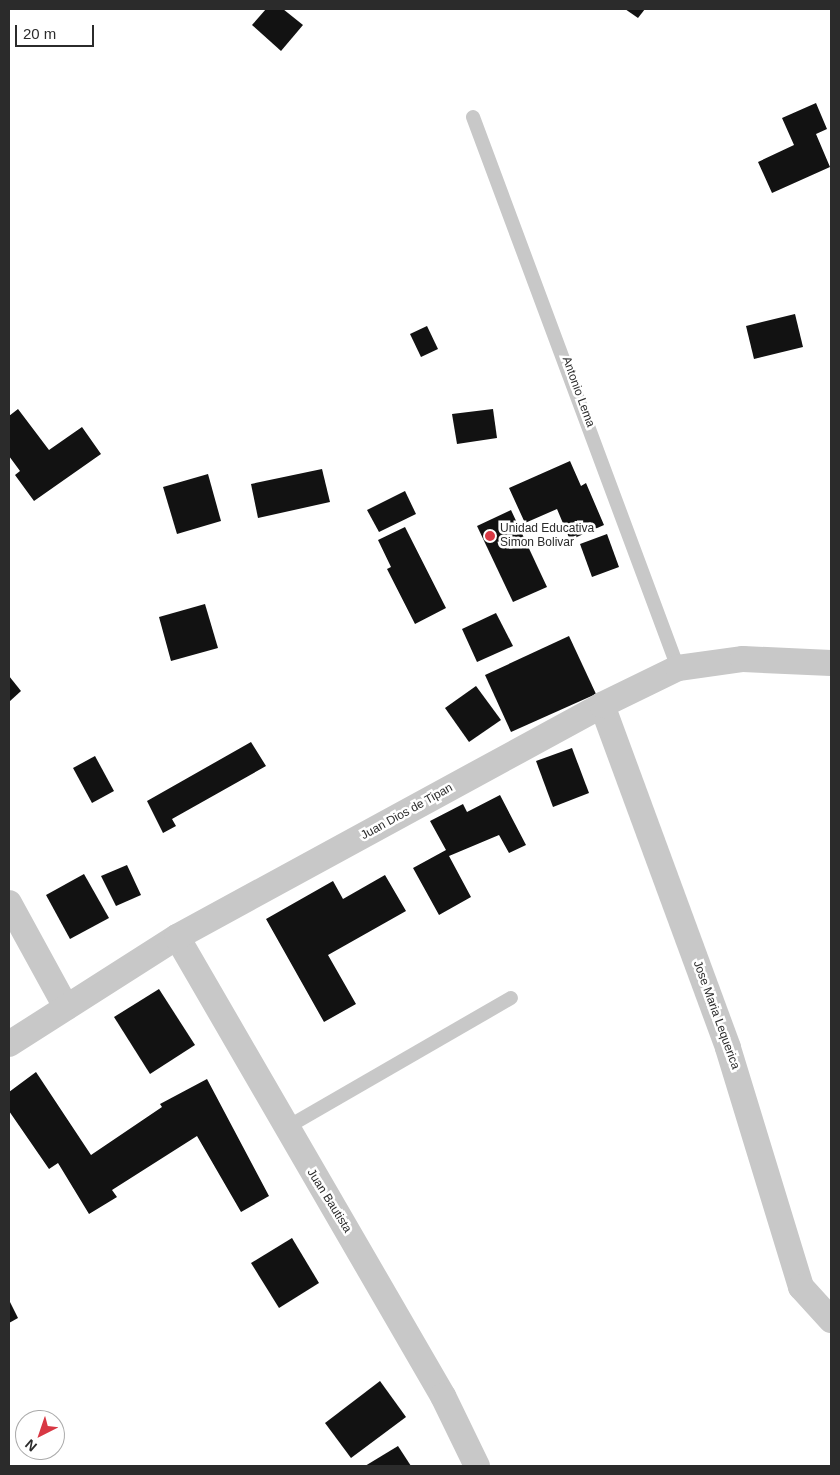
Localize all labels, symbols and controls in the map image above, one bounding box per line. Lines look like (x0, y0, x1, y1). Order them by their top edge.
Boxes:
scale bar (18, 15, 96, 47)
text: 20 m (23, 25, 56, 42)
street label: Antonio Lema (559, 355, 597, 429)
place label: Unidad Educativa Simon Bolivar (500, 522, 594, 550)
marker: Unidad Educativa Simon Bolivar (484, 530, 496, 542)
street label: Juan Dios de Tipan (358, 781, 456, 843)
street label: Jose Maria Lequerica (690, 959, 742, 1071)
street label: Juan Bautista (304, 1166, 354, 1236)
north arrow (15, 1410, 65, 1460)
text: N (22, 1436, 40, 1455)

